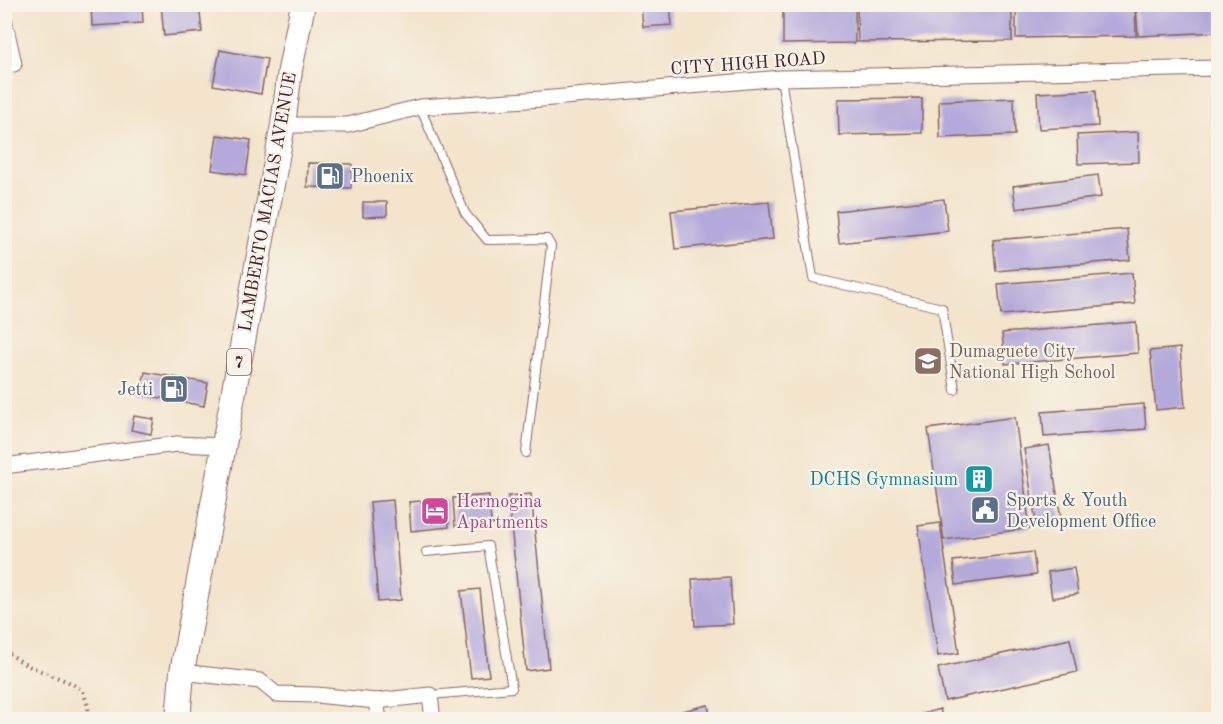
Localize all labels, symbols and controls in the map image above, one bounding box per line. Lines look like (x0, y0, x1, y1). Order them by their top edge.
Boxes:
street label: CITY HIGH ROAD (670, 50, 826, 78)
street label: LAMBERTO MACIAS AVENUE (236, 71, 300, 334)
fuel station icon: Phoenix (314, 160, 346, 192)
place label: Phoenix (351, 168, 414, 186)
place label: Dumaguete City National High School (949, 343, 1116, 382)
school or university icon: Dumaguete City National High School (912, 345, 944, 377)
road number: 7 (227, 349, 251, 375)
fuel station icon: Jetti (158, 373, 190, 405)
place label: Jetti (118, 381, 153, 399)
building icon: DCHS Gymnasium (963, 463, 995, 495)
place label: DCHS Gymnasium (810, 471, 958, 489)
place label: Sports & Youth Development Office (1006, 492, 1156, 531)
place label: Hermogina Apartments (456, 493, 548, 532)
public building icon: Sports & Youth Development Office (969, 494, 1001, 526)
hotel icon: Hermogina Apartments (419, 495, 451, 527)

